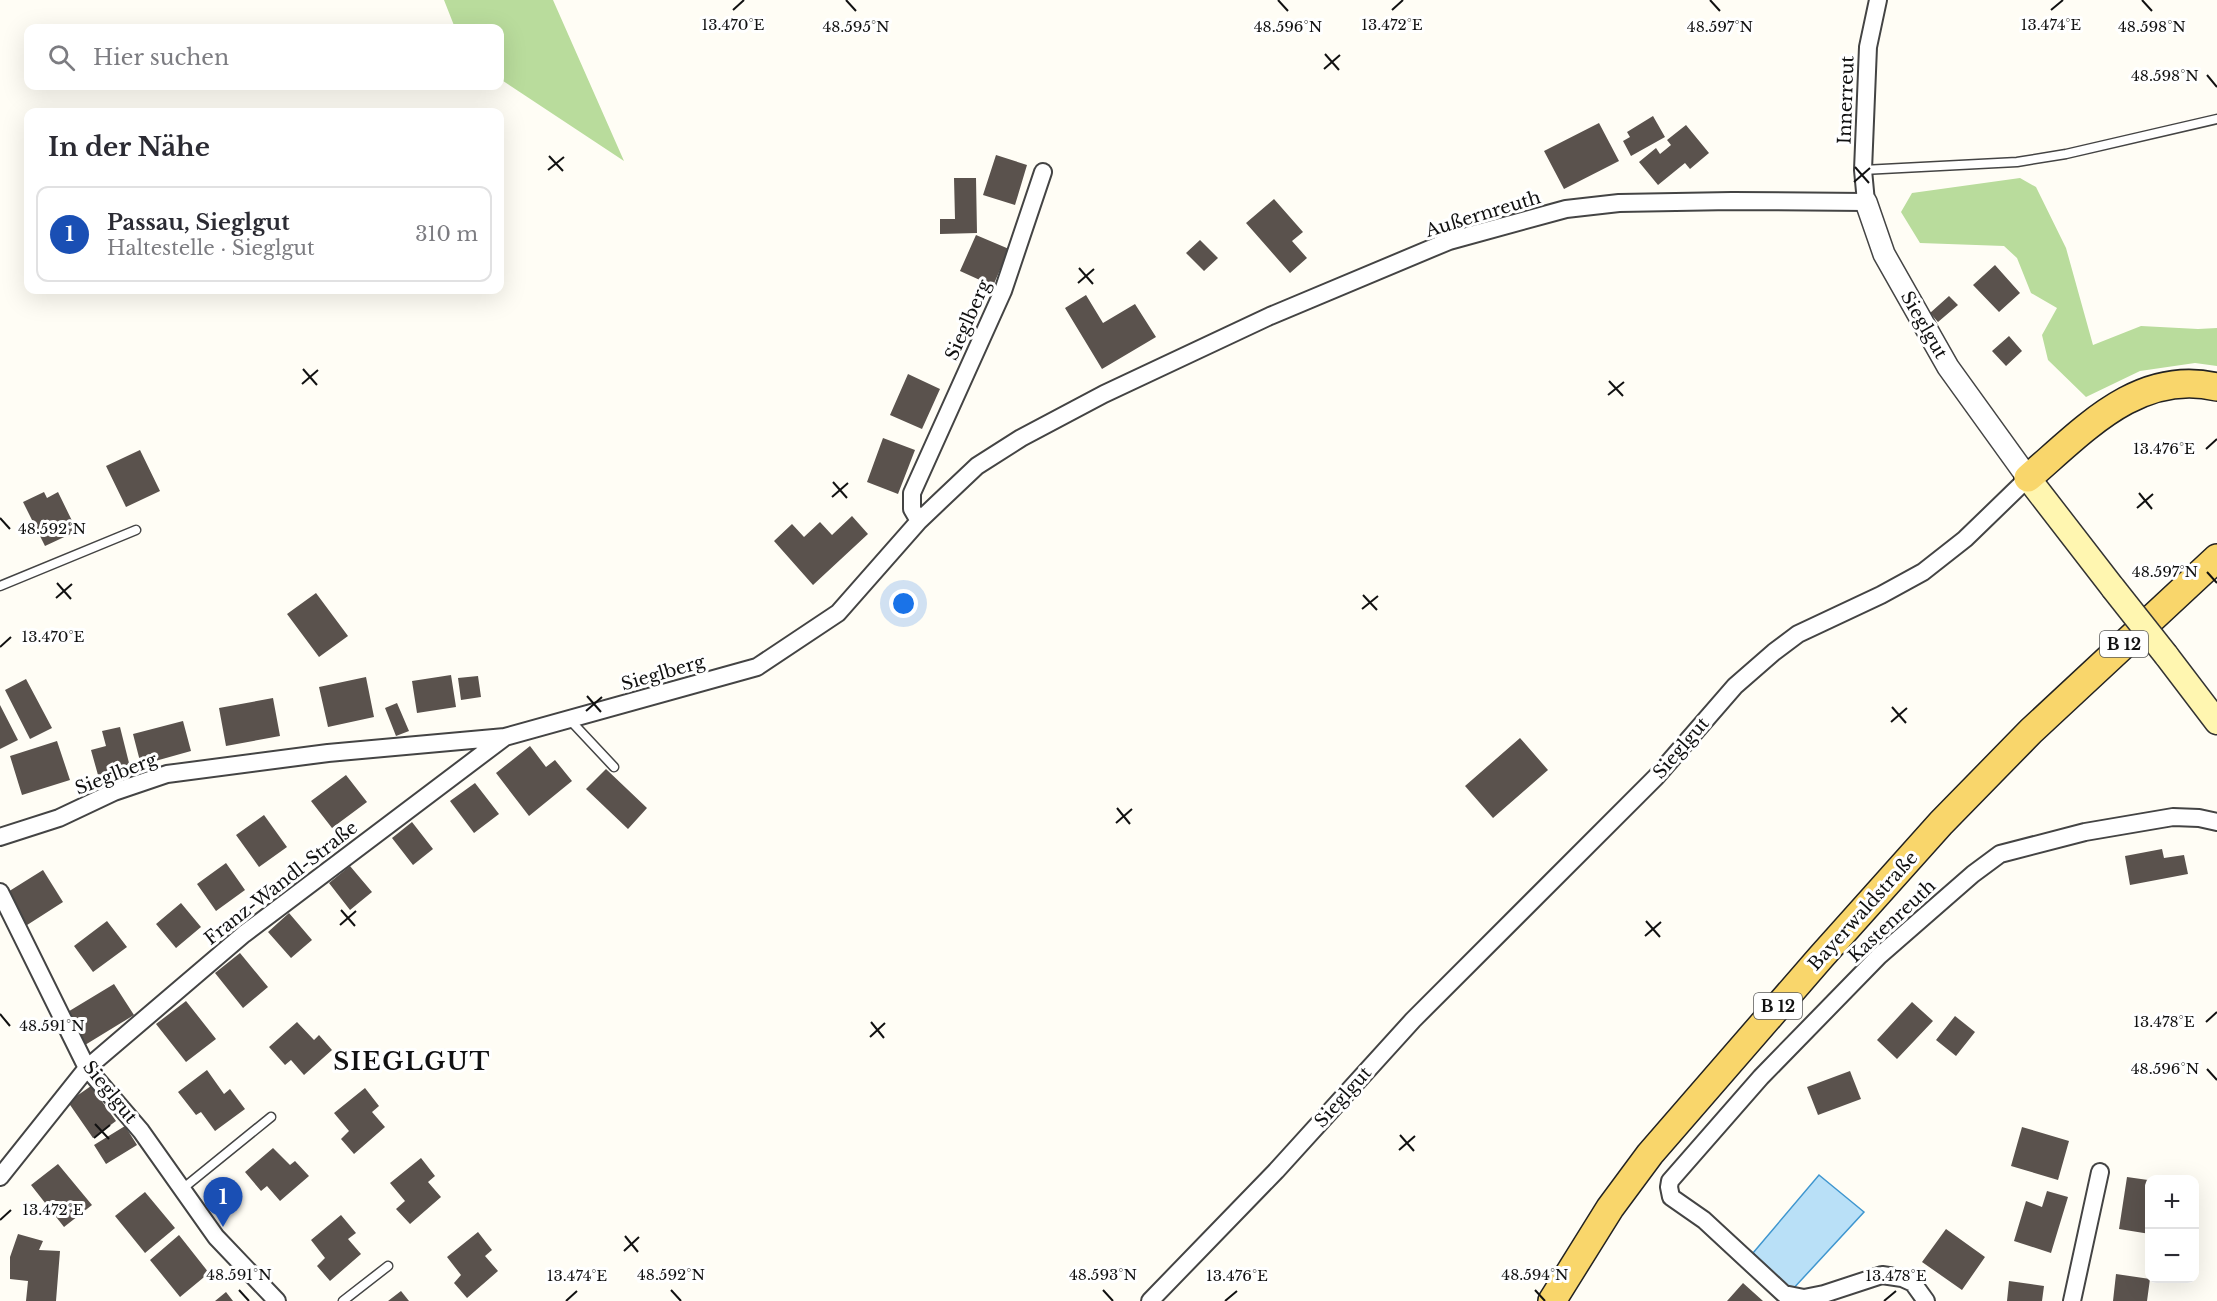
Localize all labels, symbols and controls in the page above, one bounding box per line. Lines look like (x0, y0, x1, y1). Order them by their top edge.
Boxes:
text: 13.470°E (701, 15, 765, 34)
text: 13.472°E (1361, 15, 1423, 34)
text: 13.474°E (2021, 15, 2081, 34)
text: 48.595°N (822, 17, 890, 36)
text: 48.596°N (1254, 17, 1322, 36)
text: 48.597°N (1687, 17, 1753, 36)
text: 48.598°N (2118, 17, 2186, 36)
search box (24, 24, 504, 90)
icon: search (45, 41, 78, 74)
text: Hier suchen (93, 44, 229, 71)
street label: Innerreut (1833, 55, 1859, 145)
text: 48.598°N (2131, 66, 2199, 85)
text: In der Nähe (48, 131, 210, 163)
street label: Außernreuth (1422, 186, 1543, 242)
text: Passau, Sieglgut (107, 209, 290, 236)
text: 1 (65, 222, 74, 246)
text: 310 m (415, 222, 478, 246)
text: Haltestelle · Sieglgut (107, 236, 314, 260)
street label: Sieglberg (940, 276, 996, 364)
street label: Sieglgut (1896, 287, 1952, 363)
text: 13.476°E (2133, 439, 2195, 458)
text: 48.592°N (18, 519, 86, 538)
text: 48.597°N (2132, 562, 2198, 581)
your location (889, 589, 918, 618)
text: 13.470°E (21, 627, 85, 646)
road number: B 12 (2100, 631, 2148, 657)
street label: Sieglberg (619, 650, 708, 695)
street label: Sieglgut (1648, 713, 1714, 783)
street label: Sieglberg (72, 748, 160, 800)
street label: Franz-Wandl-Straße (200, 816, 362, 950)
street label: Bayerwaldstraße (1804, 847, 1922, 975)
street label: Kastenreuth (1844, 875, 1940, 967)
road number: B 12 (1754, 993, 1802, 1019)
text: 13.478°E (2133, 1012, 2195, 1031)
text: 48.591°N (19, 1016, 85, 1035)
district label: SIEGLGUT (333, 1047, 491, 1076)
street label: Sieglgut (78, 1056, 142, 1128)
text: 48.596°N (2131, 1059, 2199, 1078)
street label: Sieglgut (1310, 1062, 1376, 1132)
map controls (2145, 1175, 2199, 1283)
button: + (2145, 1175, 2199, 1229)
pin: 1 (204, 1178, 242, 1227)
text: 13.472°E (22, 1200, 84, 1219)
button: − (2145, 1229, 2199, 1283)
text: 48.591°N (206, 1265, 272, 1284)
text: 48.592°N (637, 1265, 705, 1284)
text: 48.593°N (1069, 1265, 1137, 1284)
text: 48.594°N (1501, 1265, 1569, 1284)
text: 13.474°E (547, 1266, 607, 1285)
text: 13.476°E (1206, 1266, 1268, 1285)
text: 13.478°E (1865, 1266, 1927, 1285)

